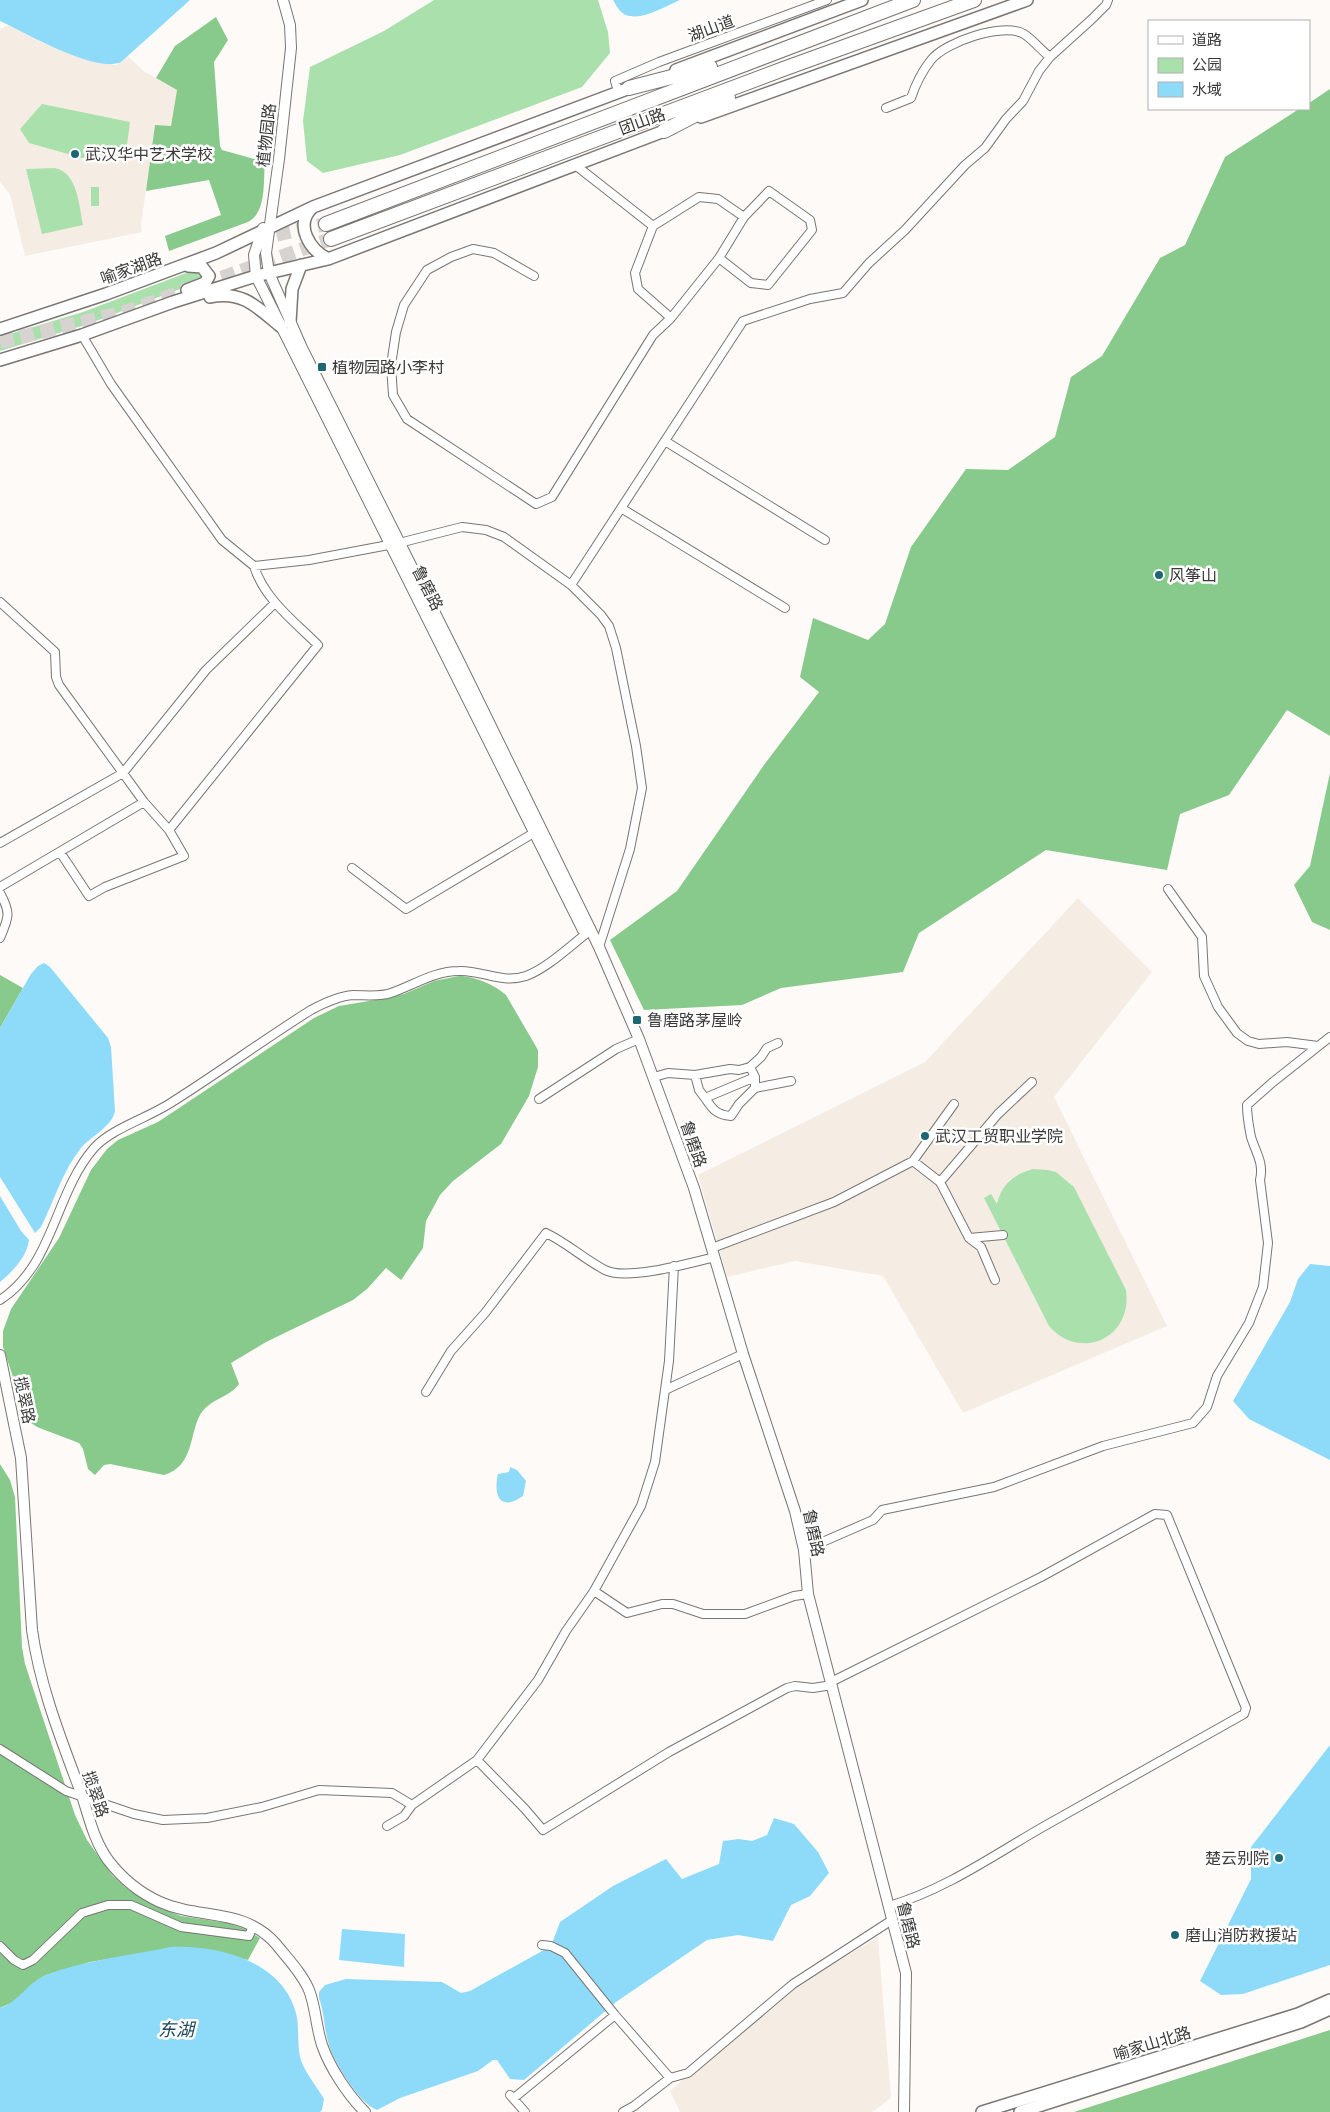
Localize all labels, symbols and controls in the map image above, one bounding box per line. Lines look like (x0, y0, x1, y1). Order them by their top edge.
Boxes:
street label: 湖山道 (685, 10, 737, 45)
legend (1148, 20, 1310, 110)
text: 道路 (1192, 30, 1222, 48)
text: 公园 (1192, 55, 1222, 73)
text: 水域 (1192, 80, 1222, 98)
street label: 植物园路 (253, 102, 278, 168)
street label: 团山路 (616, 103, 668, 138)
place label: 武汉华中艺术学校 (85, 144, 213, 163)
marker: 武汉华中艺术学校 (69, 148, 81, 160)
street label: 喻家湖路 (98, 248, 164, 287)
place label: 植物园路小李村 (332, 357, 444, 376)
marker: 植物园路小李村 (316, 361, 328, 373)
street label: 鲁磨路 (409, 562, 448, 613)
place label: 风筝山 (1169, 565, 1217, 584)
marker: 风筝山 (1153, 569, 1165, 581)
place label: 鲁磨路茅屋岭 (647, 1010, 743, 1029)
marker: 鲁磨路茅屋岭 (631, 1014, 643, 1026)
street label: 鲁磨路 (678, 1118, 711, 1170)
place label: 武汉工贸职业学院 (935, 1126, 1063, 1145)
marker: 武汉工贸职业学院 (919, 1130, 931, 1142)
street label: 揽翠路 (11, 1374, 40, 1425)
street label: 鲁磨路 (800, 1507, 829, 1558)
street label: 揽翠路 (80, 1768, 113, 1820)
place label: 楚云别院 (1205, 1848, 1269, 1867)
marker: 楚云别院 (1273, 1852, 1285, 1864)
street label: 鲁磨路 (894, 1899, 925, 1950)
place label: 磨山消防救援站 (1185, 1925, 1297, 1944)
marker: 磨山消防救援站 (1169, 1929, 1181, 1941)
water label: 东湖 (158, 2018, 197, 2040)
street label: 喻家山北路 (1111, 2022, 1193, 2063)

